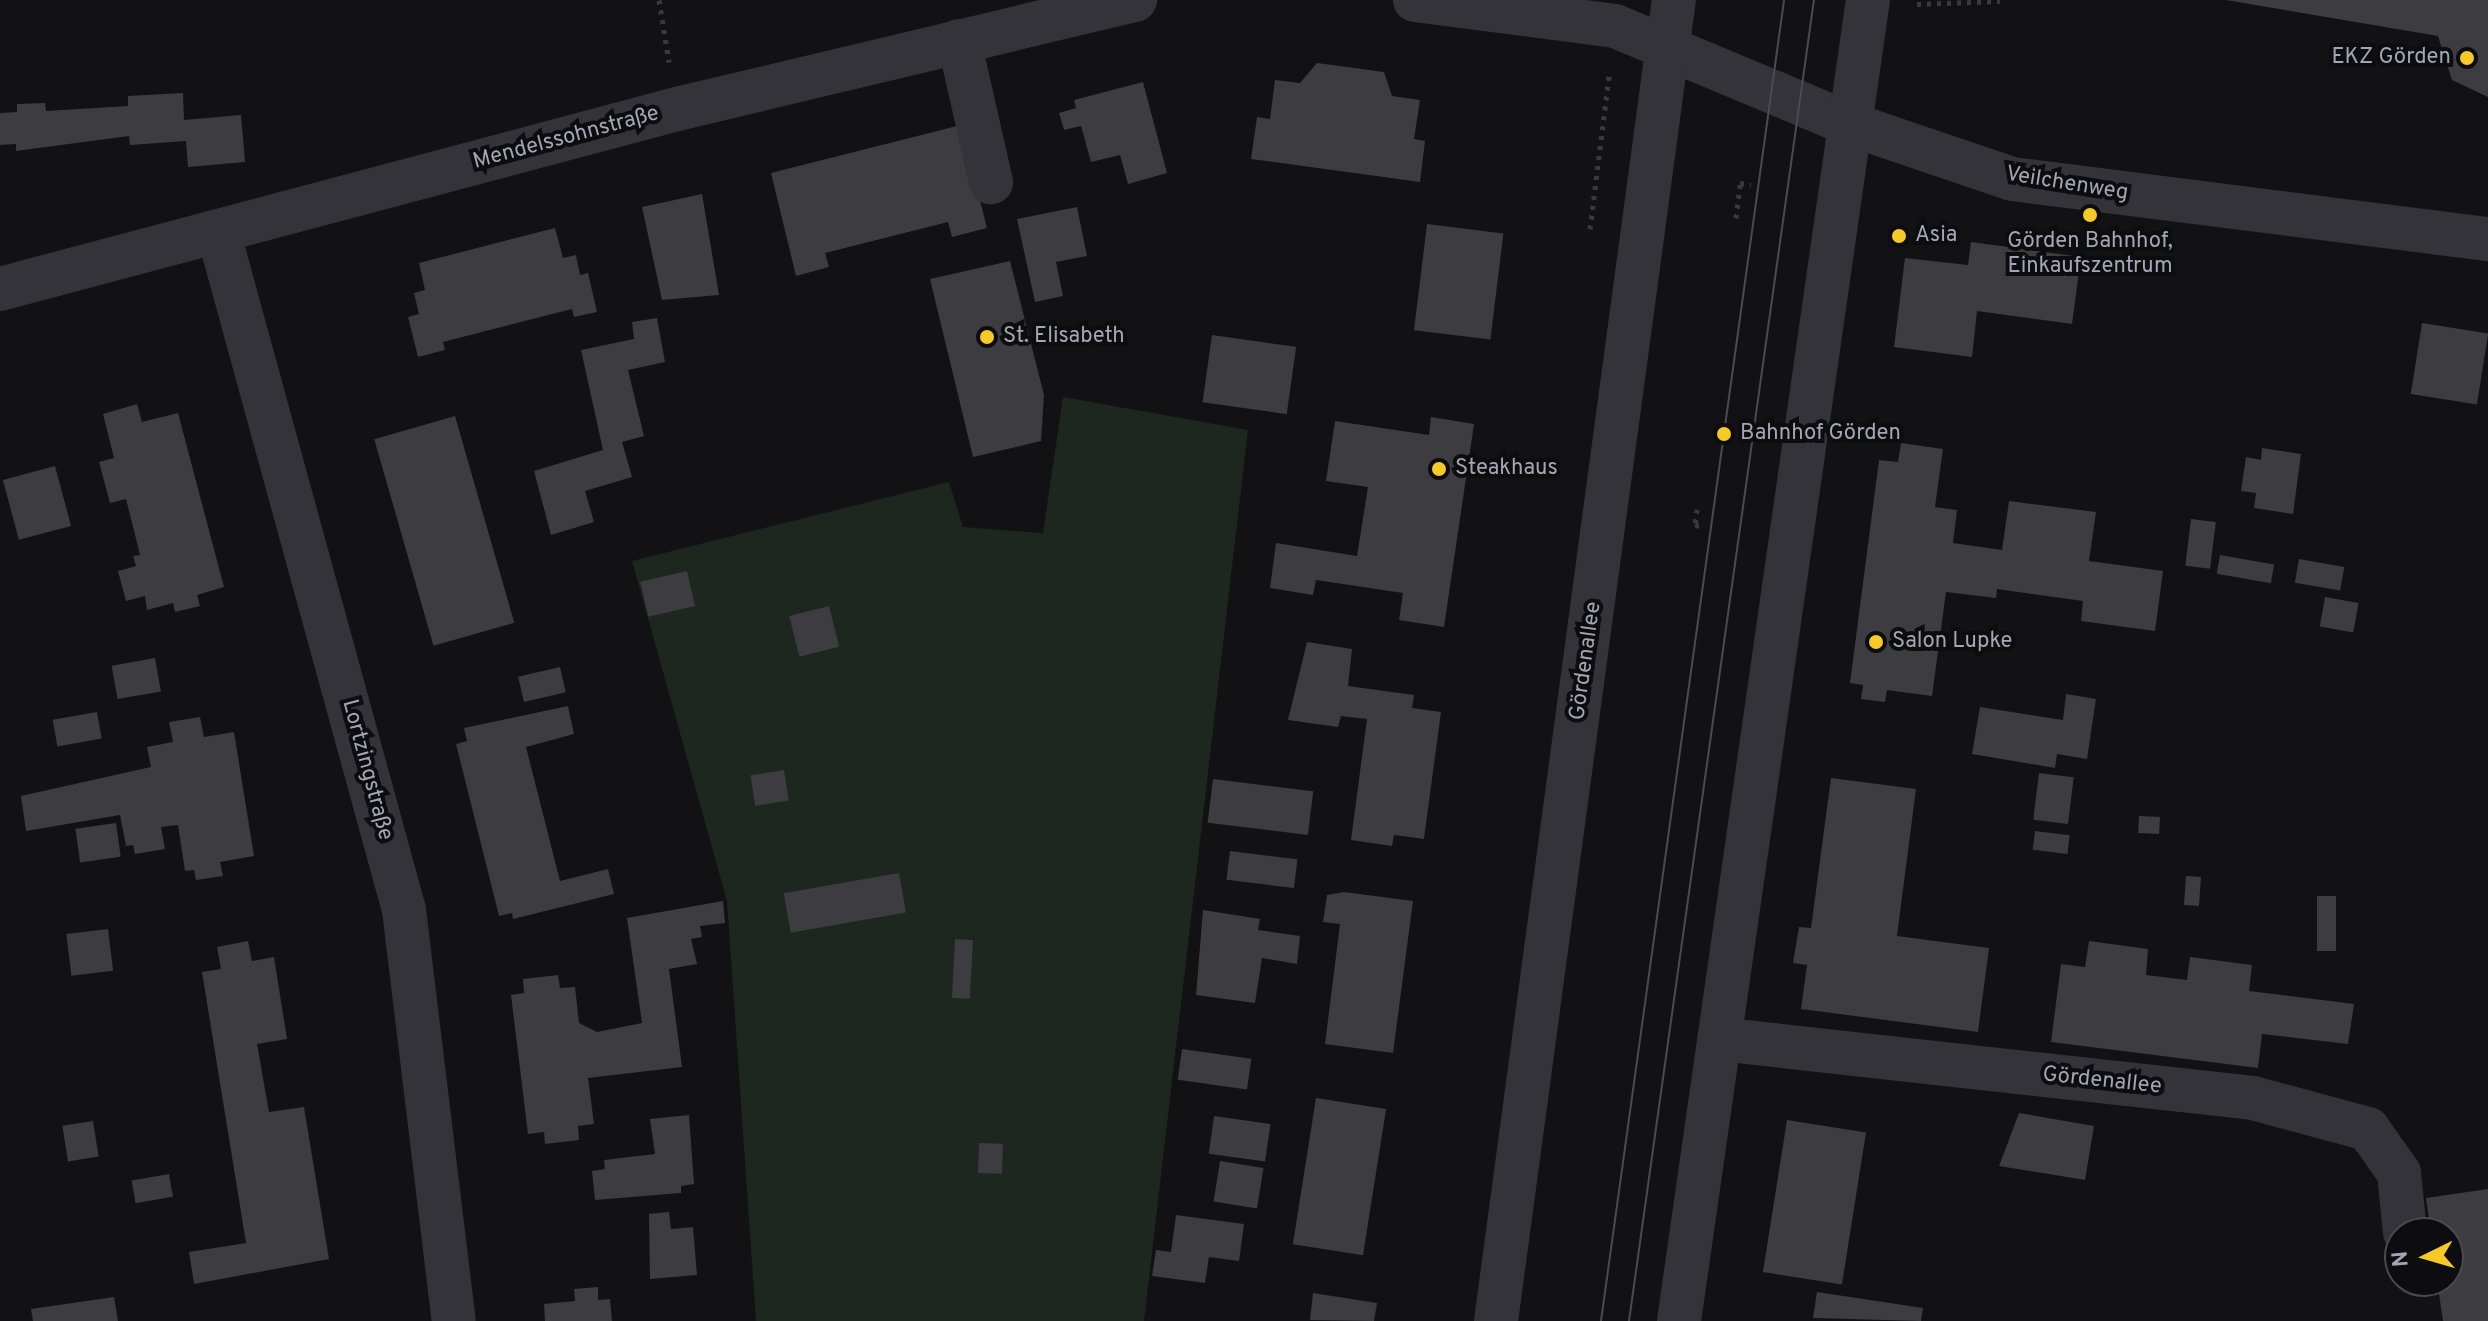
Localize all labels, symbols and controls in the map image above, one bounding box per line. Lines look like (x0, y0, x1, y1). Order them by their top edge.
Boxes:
place label: EKZ Görden (2332, 45, 2451, 71)
marker: EKZ Görden (2458, 49, 2476, 67)
street label: Mendelssohnstraße (470, 100, 662, 176)
street label: Veilchenweg (2004, 161, 2130, 207)
marker: Görden Bahnhof, Einkaufszentrum (2081, 206, 2099, 224)
place label: Asia (1915, 223, 1957, 249)
marker: Asia (1890, 227, 1908, 245)
place label: Görden Bahnhof, Einkaufszentrum (2007, 228, 2173, 280)
place label: St. Elisabeth (1003, 324, 1125, 350)
marker: St. Elisabeth (978, 328, 996, 346)
place label: Bahnhof Görden (1740, 421, 1901, 447)
marker: Bahnhof Görden (1715, 425, 1733, 443)
place label: Steakhaus (1455, 456, 1558, 482)
marker: Steakhaus (1430, 460, 1448, 478)
street label: Gördenallee (1565, 600, 1607, 722)
place label: Salon Lupke (1892, 629, 2012, 655)
marker: Salon Lupke (1867, 633, 1885, 651)
street label: Lortzingstraße (336, 697, 398, 843)
street label: Gördenallee (2041, 1062, 2163, 1100)
north arrow (2384, 1217, 2464, 1297)
text: N (2387, 1250, 2416, 1268)

